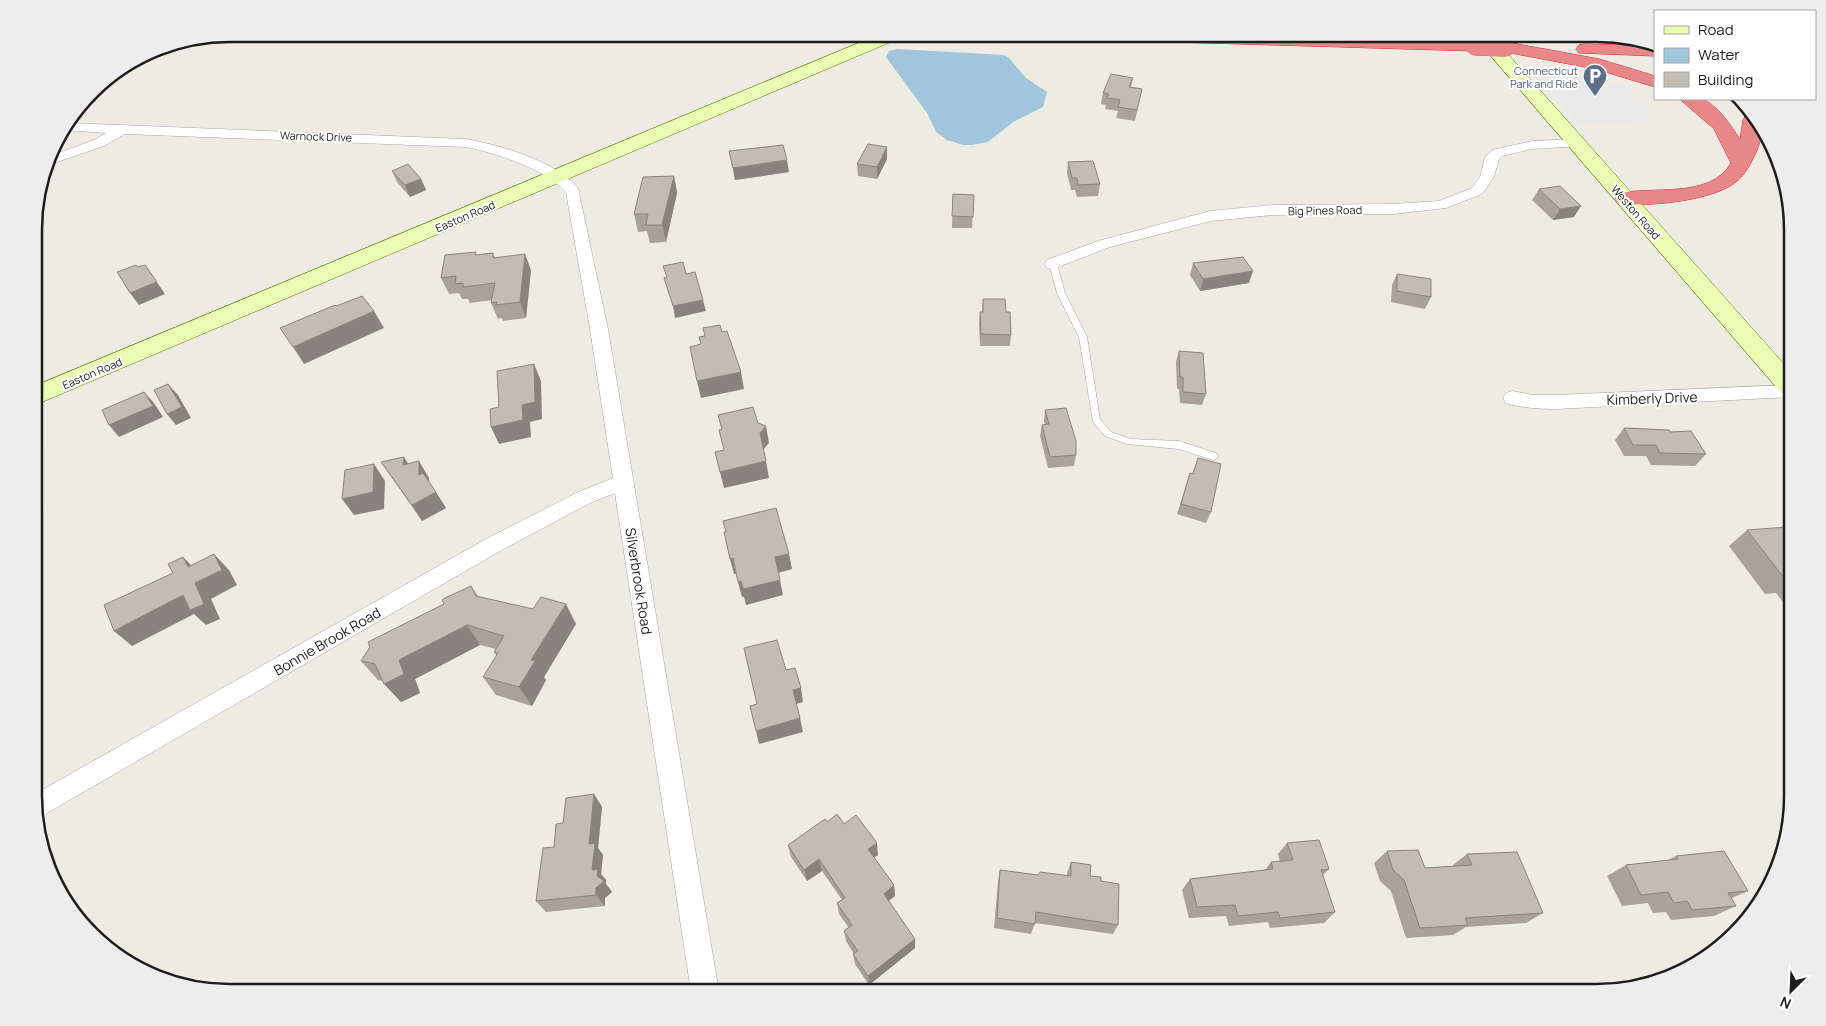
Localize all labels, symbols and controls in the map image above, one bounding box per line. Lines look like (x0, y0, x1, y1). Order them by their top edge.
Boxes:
legend (1654, 10, 1816, 100)
text: Road (1698, 19, 1734, 40)
text: Water (1698, 44, 1740, 65)
place label: Connecticut Park and Ride (1510, 63, 1579, 91)
parking icon: Connecticut Park and Ride (1582, 63, 1608, 97)
text: Building (1698, 69, 1753, 90)
street label: Warnock Drive (280, 127, 353, 145)
street label: Weston Road (1608, 182, 1664, 242)
street label: Easton Road (433, 197, 497, 235)
street label: Big Pines Road (1288, 202, 1362, 218)
street label: Easton Road (60, 354, 124, 392)
street label: Kimberly Drive (1606, 387, 1698, 409)
street label: Silverbrook Road (621, 526, 657, 636)
street label: Bonnie Brook Road (270, 603, 384, 679)
north arrow (1766, 966, 1816, 1016)
text: N (1777, 993, 1794, 1014)

